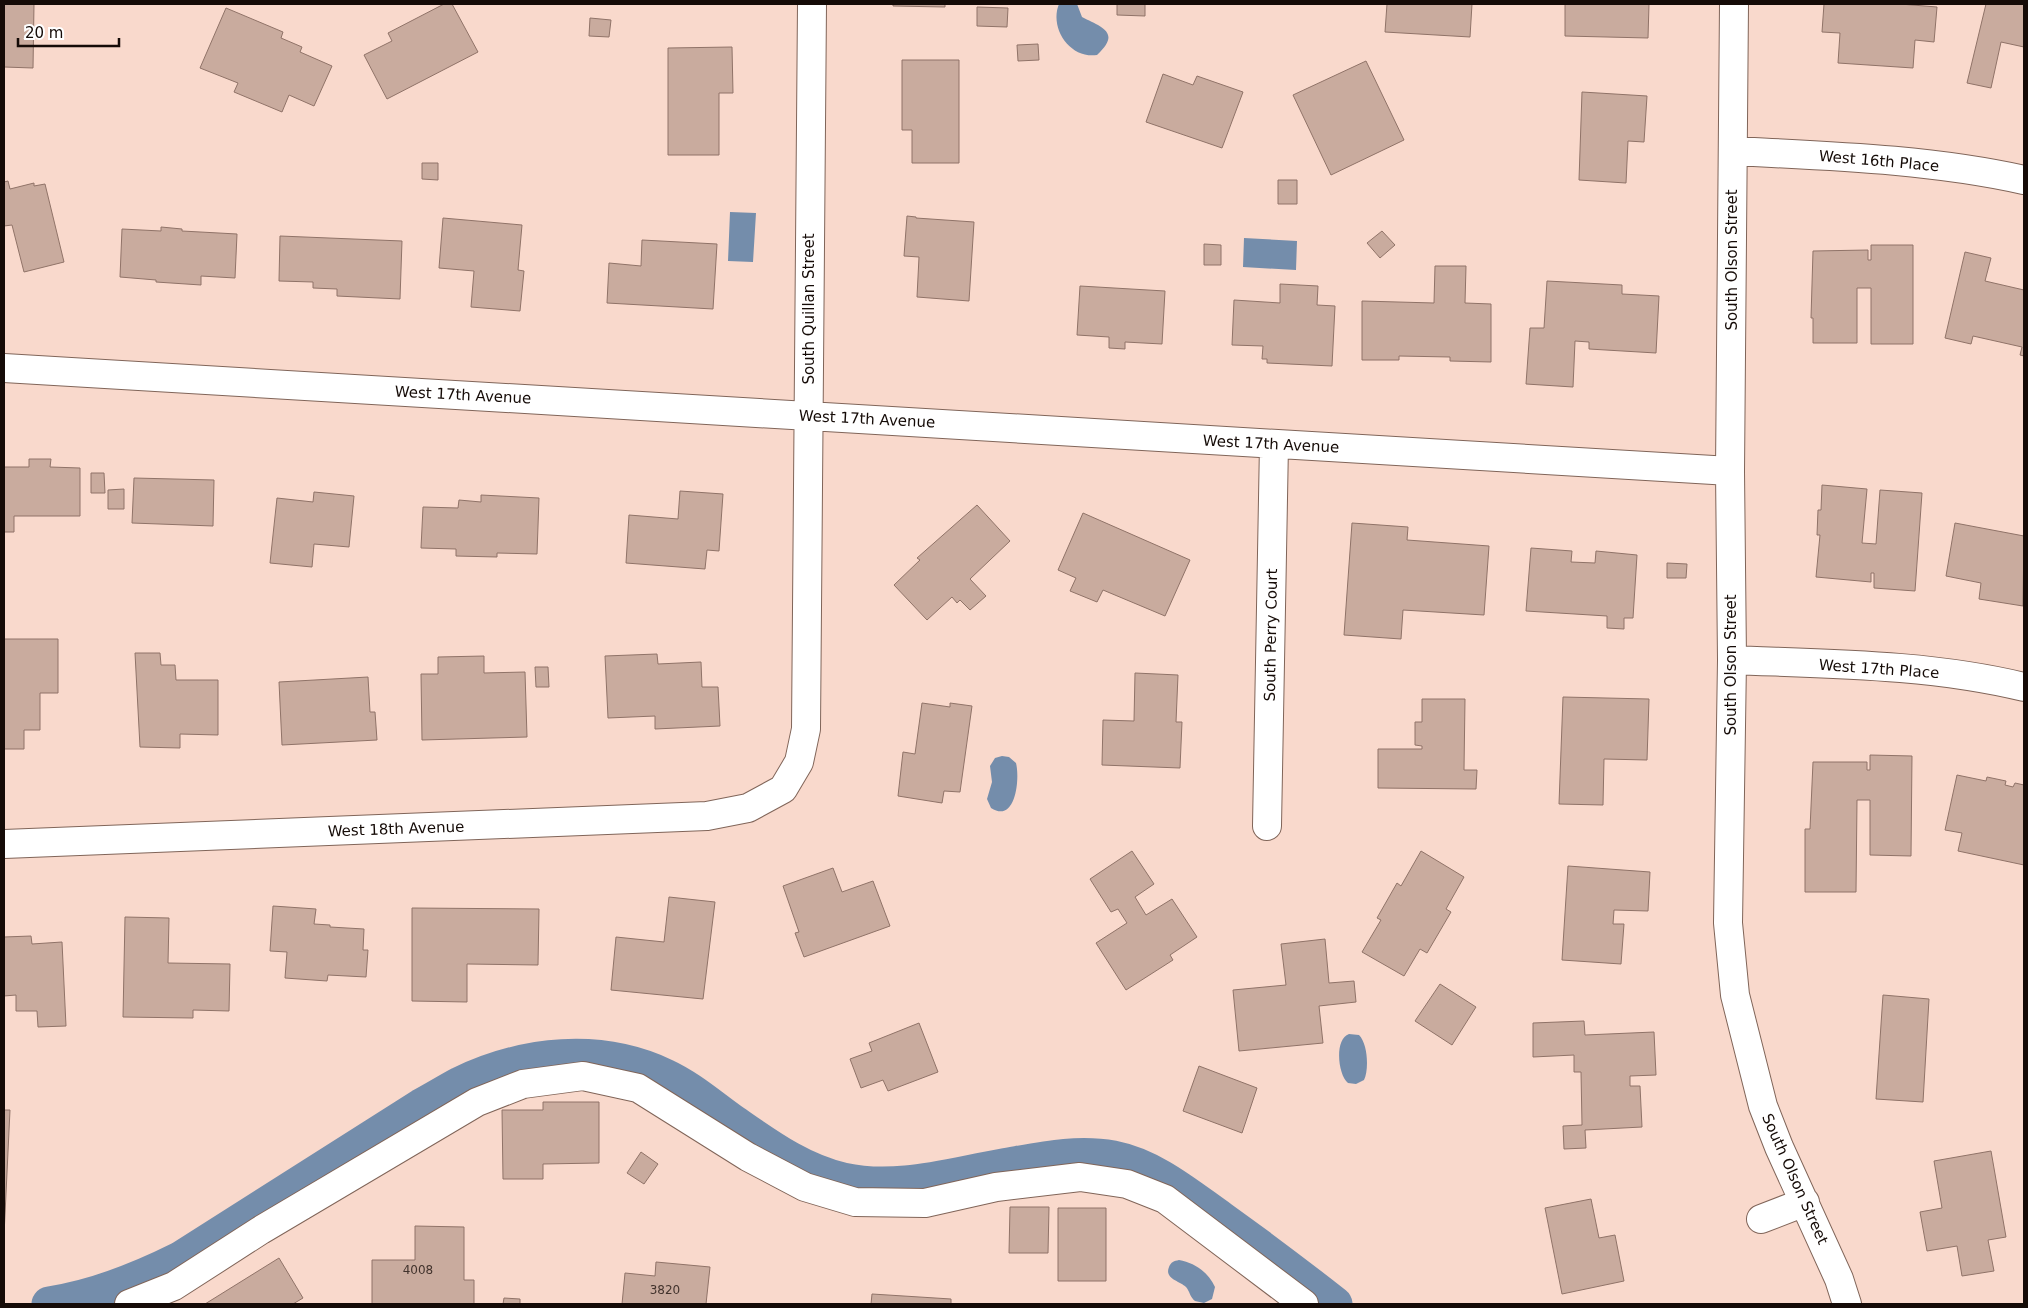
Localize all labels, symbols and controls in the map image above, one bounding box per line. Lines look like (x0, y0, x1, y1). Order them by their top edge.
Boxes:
scale bar (18, 15, 119, 47)
text: 20 m (25, 24, 63, 42)
street label: West 16th Place (1818, 147, 1940, 175)
street label: South Olson Street (1723, 189, 1741, 331)
street label: South Quillan Street (800, 233, 818, 385)
street label: West 17th Avenue (394, 382, 532, 408)
street label: West 17th Avenue (798, 406, 936, 432)
street label: West 17th Avenue (1202, 431, 1340, 457)
street label: South Perry Court (1261, 568, 1281, 702)
street label: South Olson Street (1722, 594, 1740, 736)
street label: West 17th Place (1818, 656, 1940, 682)
street label: West 18th Avenue (327, 818, 465, 840)
street label: South Olson Street (1758, 1111, 1832, 1247)
house number: 4008 (403, 1263, 433, 1277)
house number: 3820 (650, 1283, 680, 1297)

